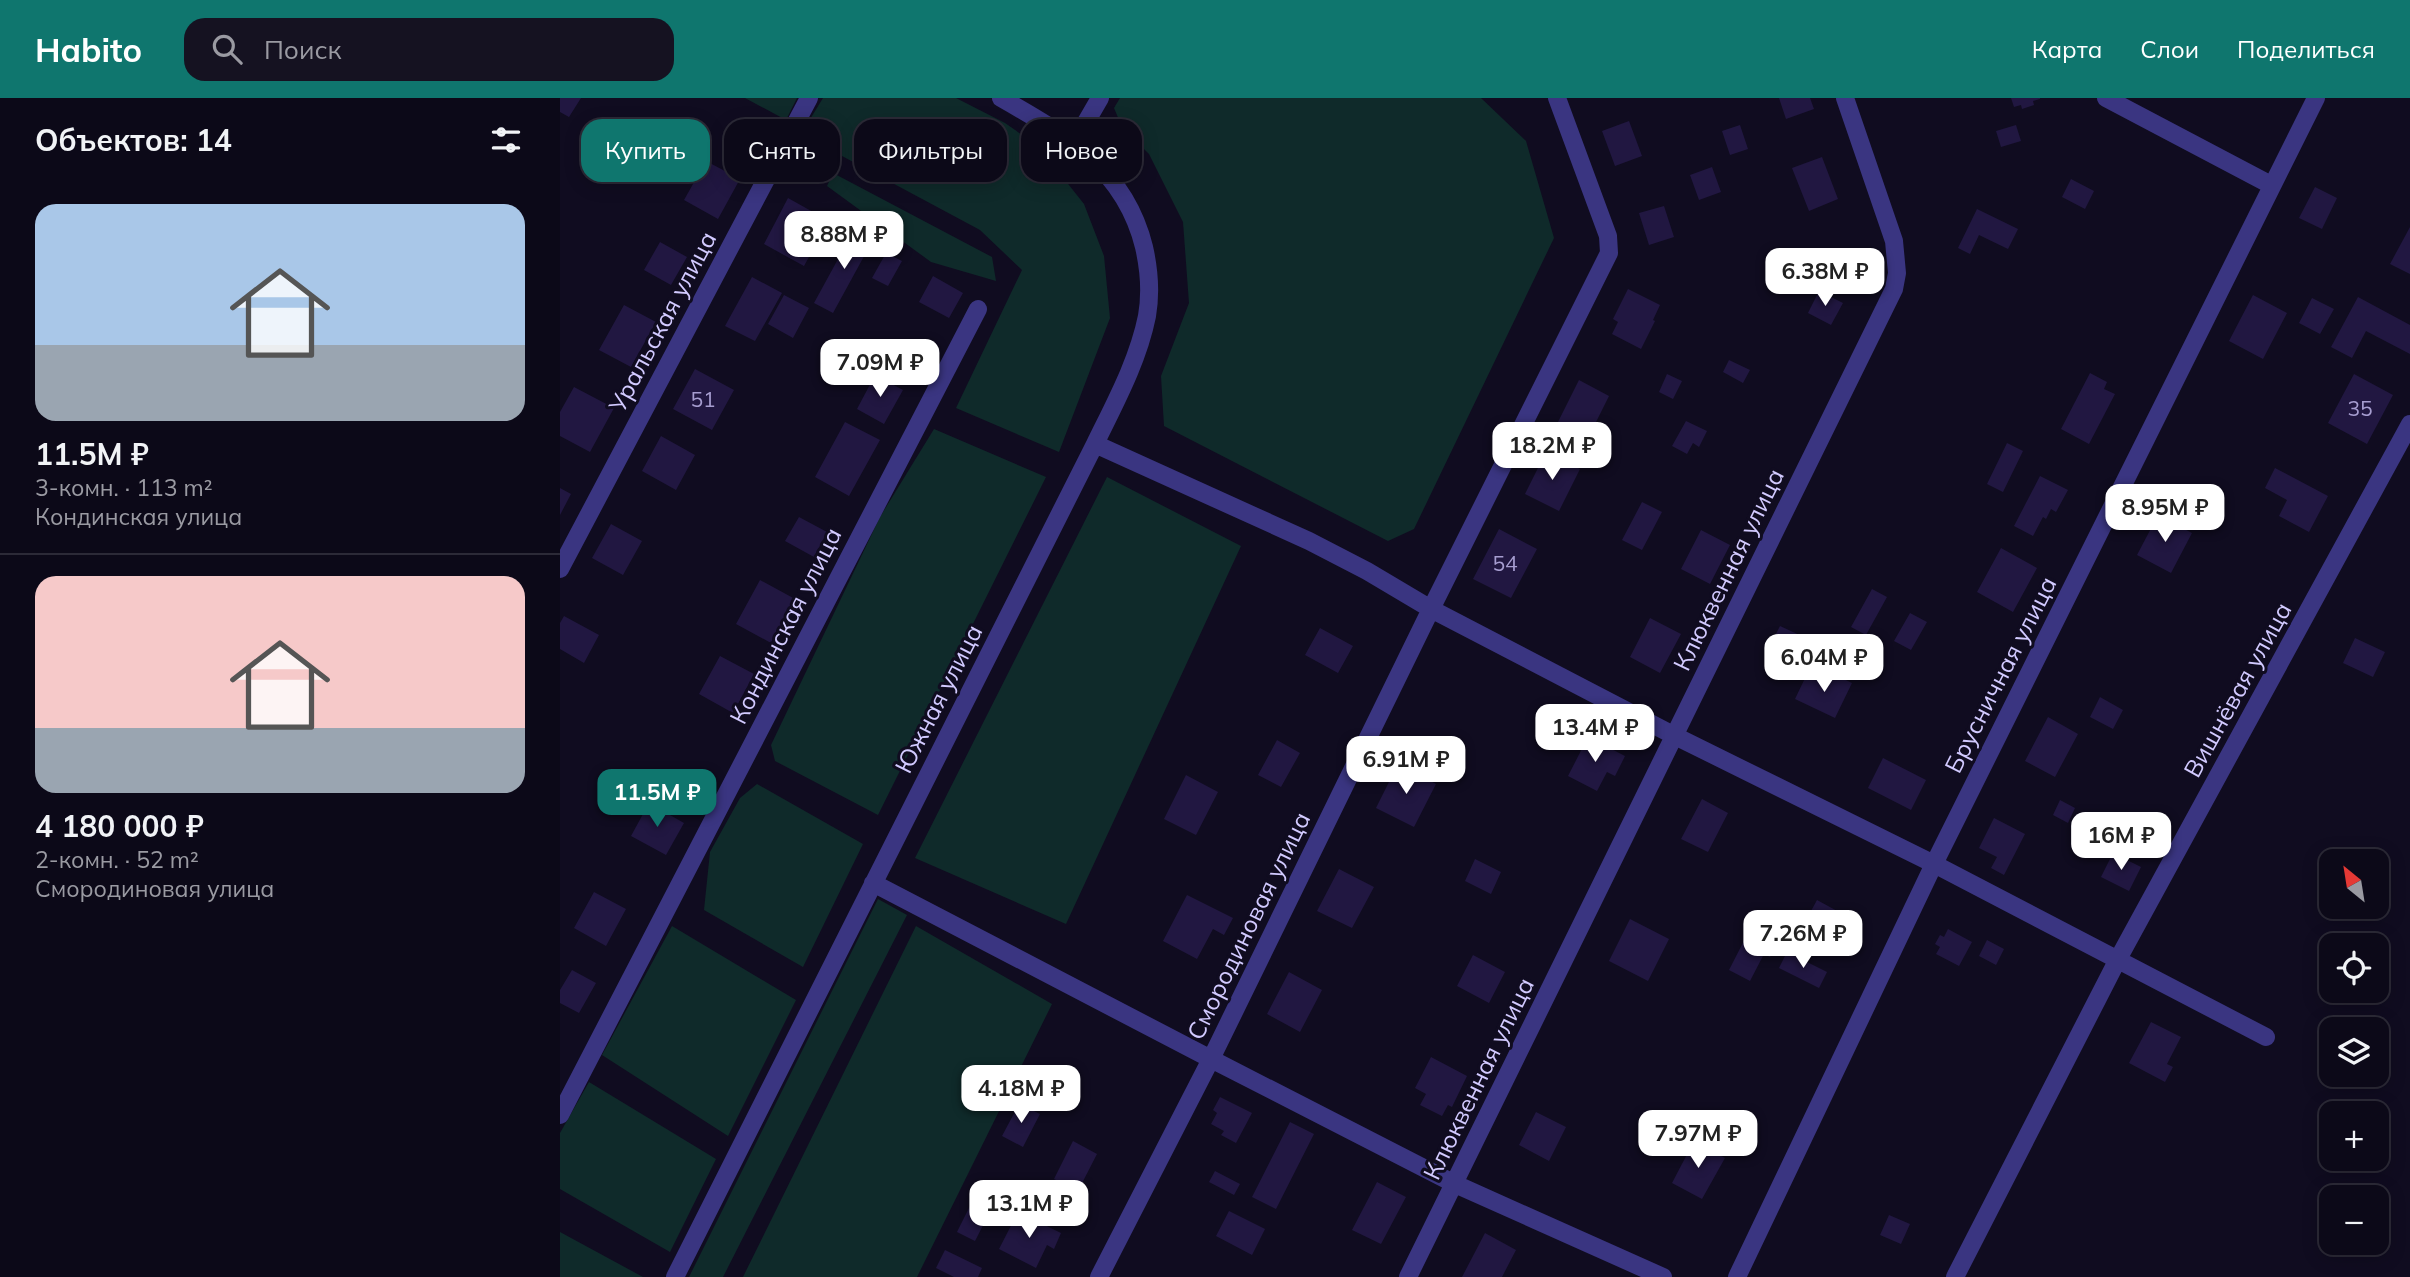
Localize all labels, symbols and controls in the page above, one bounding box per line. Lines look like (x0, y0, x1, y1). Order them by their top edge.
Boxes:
search box (184, 18, 674, 81)
text: Habito (35, 29, 142, 70)
icon: search (208, 30, 246, 68)
text: Поиск (264, 33, 342, 66)
text: Карта (2032, 34, 2102, 64)
text: Слои (2140, 34, 2199, 64)
text: Поделиться (2237, 34, 2375, 64)
chip: Купить (581, 119, 710, 182)
chip: Снять (724, 119, 840, 182)
chip: Фильтры (854, 119, 1007, 182)
chip: Новое (1021, 119, 1142, 182)
text: Объектов: 14 (35, 121, 232, 159)
icon: filters (487, 121, 525, 159)
pin: 8.88M ₽ (779, 212, 909, 271)
text: 8.88M ₽ (800, 219, 888, 248)
street label: Уральская улица (601, 226, 722, 418)
pin: 6.38M ₽ (1760, 248, 1890, 308)
icon: home (217, 250, 343, 376)
text: 6.38M ₽ (1781, 256, 1869, 285)
pin: 7.09M ₽ (815, 340, 945, 399)
text: 7.09M ₽ (836, 347, 924, 376)
house number: 51 (690, 386, 716, 412)
house number: 35 (2347, 395, 2373, 421)
pin: 18.2M ₽ (1487, 422, 1617, 482)
text: 18.2M ₽ (1508, 430, 1596, 459)
text: 11.5M ₽ (35, 435, 149, 473)
street label: Клюквенная улица (1666, 464, 1790, 675)
text: 3-комн. · 113 m² (35, 473, 213, 502)
pin: 8.95M ₽ (2100, 484, 2230, 544)
text: 8.95M ₽ (2121, 492, 2209, 521)
text: Кондинская улица (35, 502, 242, 531)
street label: Кондинская улица (723, 522, 848, 729)
house number: 54 (1492, 550, 1518, 576)
street label: Брусничная улица (1938, 571, 2063, 778)
street label: Вишнёвая улица (2177, 597, 2298, 782)
street label: Южная улица (888, 619, 988, 778)
icon: home (217, 622, 343, 748)
pin: 6.04M ₽ (1759, 634, 1889, 694)
text: 6.04M ₽ (1780, 642, 1868, 671)
pin: 13.4M ₽ (1530, 704, 1660, 764)
text: 13.4M ₽ (1551, 712, 1639, 741)
pin: 6.91M ₽ (1341, 736, 1471, 796)
text: 6.91M ₽ (1362, 744, 1450, 773)
pin: 11.5M ₽ (592, 770, 722, 829)
text: 11.5M ₽ (613, 777, 701, 806)
text: 4 180 000 ₽ (35, 807, 204, 845)
street label: Смородиновая улица (1180, 807, 1316, 1044)
pin: 16M ₽ (2072, 812, 2170, 872)
text: 16M ₽ (2087, 820, 2155, 849)
text: 2-комн. · 52 m² (35, 845, 199, 874)
north arrow (2319, 849, 2389, 919)
map controls (2319, 849, 2389, 1255)
text: Смородиновая улица (35, 874, 274, 903)
pin: 7.26M ₽ (1738, 910, 1868, 970)
text: 7.26M ₽ (1759, 918, 1847, 947)
button: locate (2319, 933, 2389, 1003)
street label: Клюквенная улица (1416, 973, 1540, 1184)
button: layers (2319, 1017, 2389, 1087)
pin: 4.18M ₽ (956, 1066, 1086, 1125)
text: 4.18M ₽ (977, 1073, 1065, 1102)
button: + (2319, 1101, 2389, 1171)
pin: 7.97M ₽ (1633, 1110, 1763, 1170)
text: 7.97M ₽ (1654, 1118, 1742, 1147)
pin: 13.1M ₽ (964, 1180, 1094, 1240)
button: − (2319, 1185, 2389, 1255)
text: 13.1M ₽ (985, 1188, 1073, 1217)

